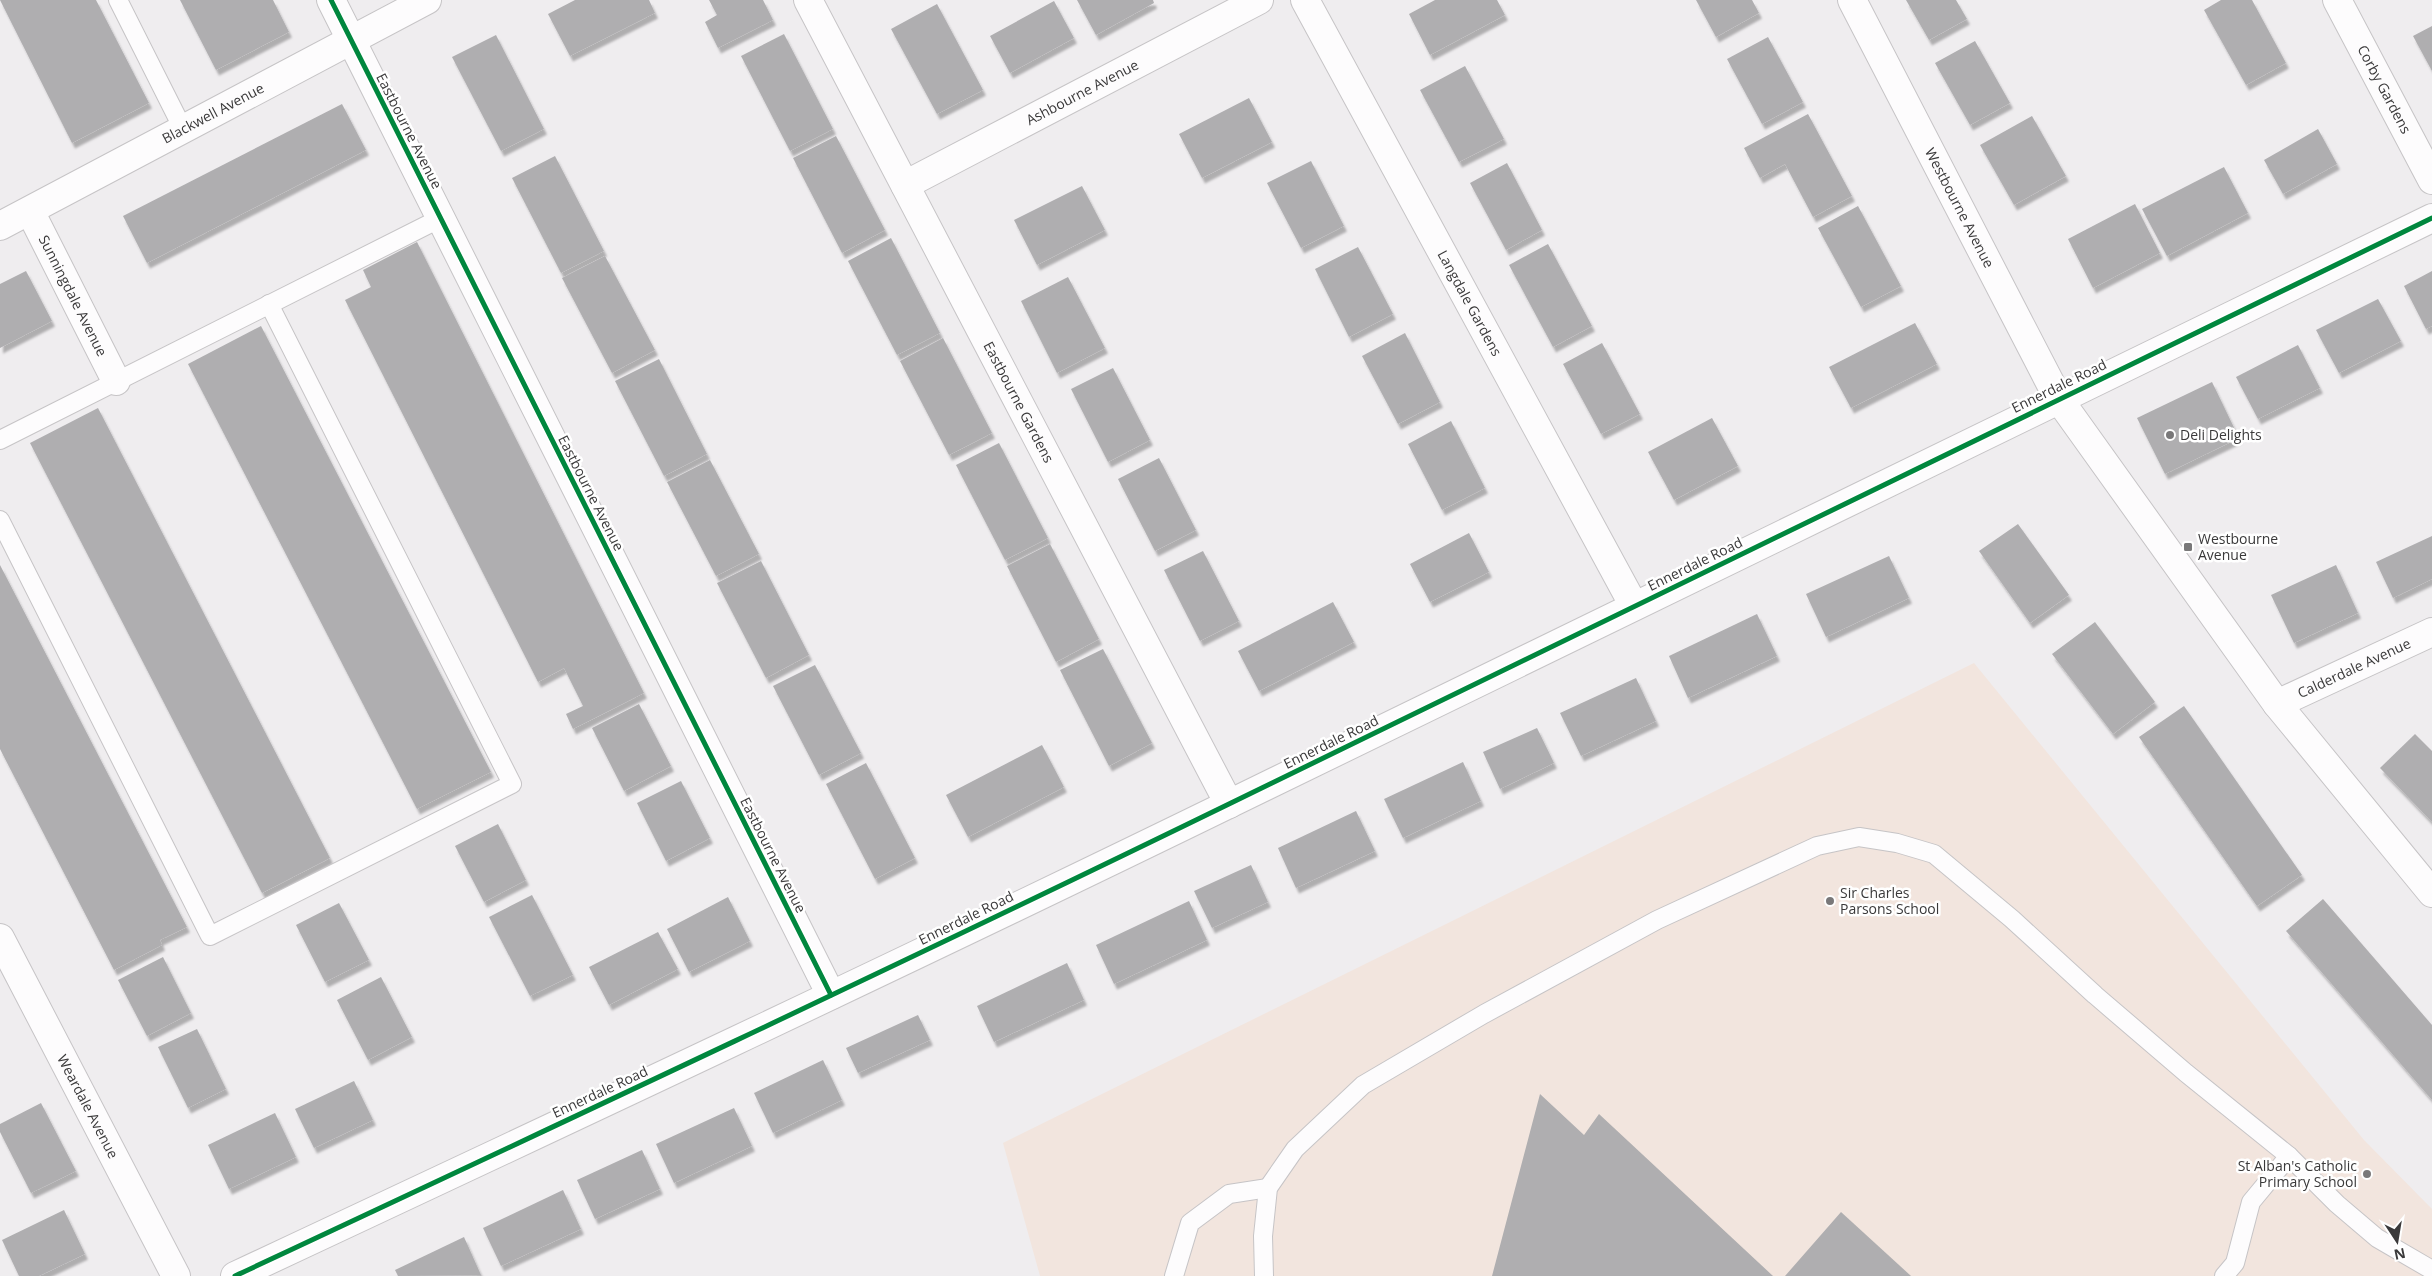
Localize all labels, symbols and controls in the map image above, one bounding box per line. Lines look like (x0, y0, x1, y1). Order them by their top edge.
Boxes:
street label: Corby Gardens (2353, 41, 2416, 137)
street label: Ashbourne Avenue (1023, 55, 1142, 129)
street label: Eastbourne Avenue (372, 70, 447, 192)
street label: Blackwell Avenue (159, 78, 267, 148)
street label: Westbourne Avenue (1921, 144, 1999, 271)
street label: Sunningdale Avenue (35, 232, 112, 359)
street label: Langdale Gardens (1434, 247, 1507, 360)
street label: Eastbourne Gardens (980, 338, 1059, 466)
street label: Ennerdale Road (2008, 354, 2109, 417)
place label: Deli Delights (2180, 425, 2262, 444)
marker: Deli Delights (2164, 429, 2176, 441)
street label: Eastbourne Avenue (554, 432, 629, 554)
place label: Westbourne Avenue (2198, 529, 2278, 564)
street label: Ennerdale Road (1644, 532, 1745, 595)
marker: Westbourne Avenue (2182, 541, 2194, 553)
street label: Calderdale Avenue (2294, 633, 2414, 702)
street label: Ennerdale Road (1280, 710, 1381, 773)
street label: Eastbourne Avenue (736, 794, 811, 916)
place label: Sir Charles Parsons School (1840, 883, 1939, 918)
street label: Ennerdale Road (915, 886, 1016, 949)
marker: Sir Charles Parsons School (1824, 895, 1836, 907)
street label: Weardale Avenue (53, 1051, 123, 1162)
street label: Ennerdale Road (549, 1061, 651, 1122)
place label: St Alban's Catholic Primary School (2238, 1156, 2357, 1191)
marker: St Alban's Catholic Primary School (2361, 1168, 2373, 1180)
north arrow (2372, 1216, 2422, 1266)
text: N (2392, 1244, 2407, 1265)

